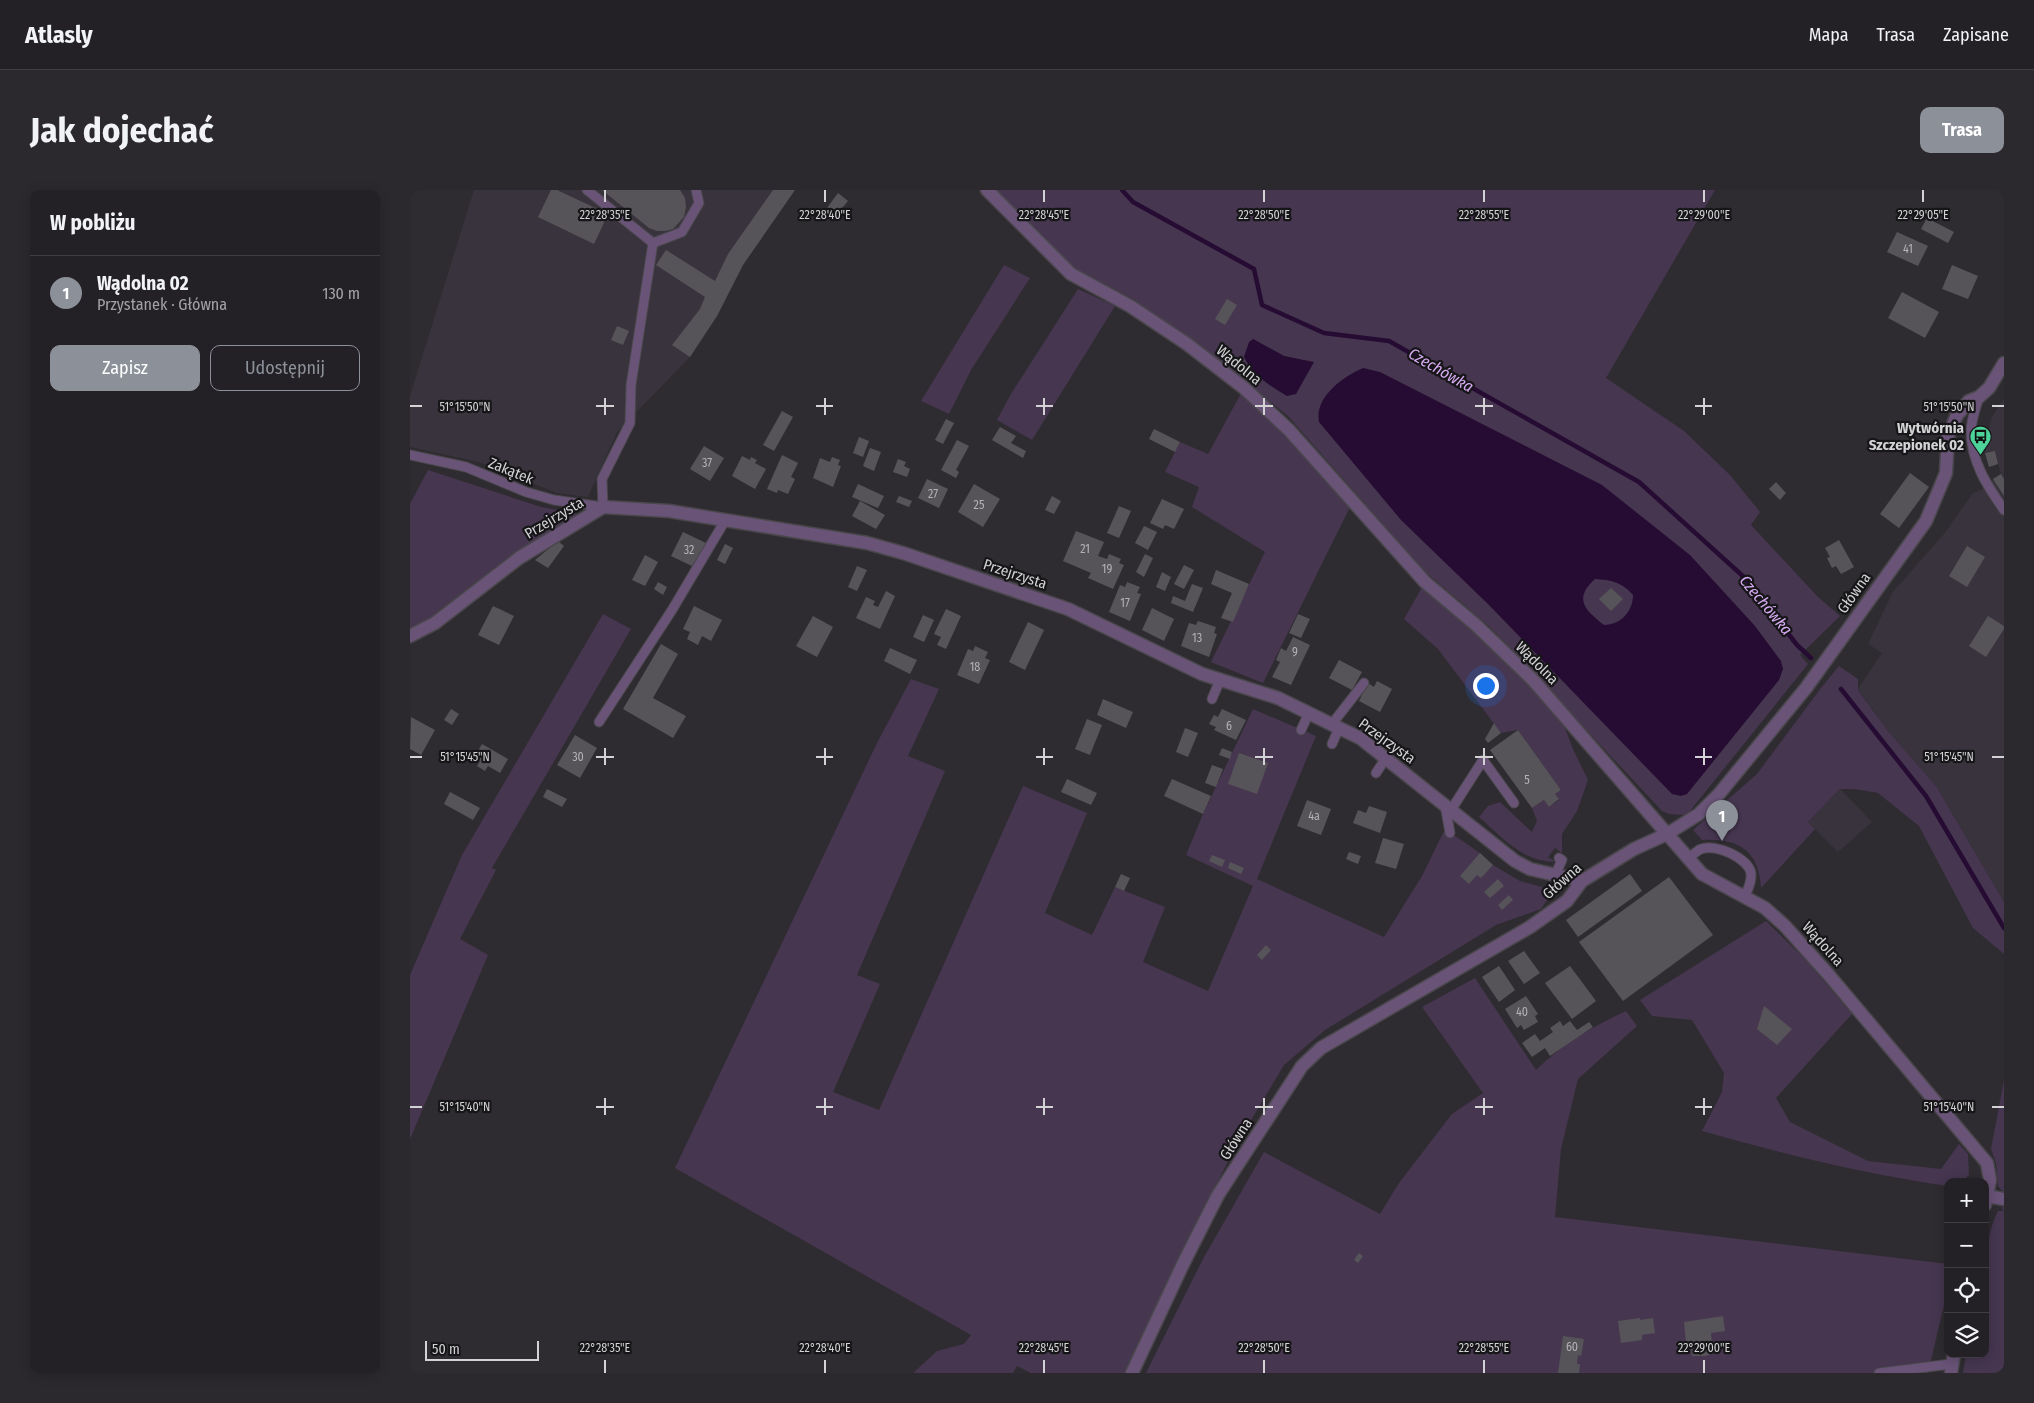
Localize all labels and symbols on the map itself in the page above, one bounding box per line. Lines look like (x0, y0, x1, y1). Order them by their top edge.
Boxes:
text: 22°28'35"E (580, 208, 631, 222)
text: 22°28'40"E (799, 208, 851, 222)
text: 22°28'45"E (1019, 208, 1069, 222)
text: 22°28'50"E (1238, 208, 1290, 222)
text: 22°28'55"E (1459, 208, 1510, 222)
text: 22°29'00"E (1678, 208, 1730, 222)
text: 22°29'05"E (1897, 208, 1949, 222)
house number: 41 (1903, 242, 1913, 256)
street label: Wądolna (1213, 341, 1265, 389)
water label: Czechówka (1405, 344, 1477, 396)
text: 51°15'50"N (440, 400, 490, 414)
text: 51°15'50"N (1924, 400, 1974, 414)
place label: Wytwórnia Szczepionek 02 (1869, 419, 1965, 454)
bus stop icon: Wytwórnia Szczepionek 02 (1968, 425, 1992, 456)
street label: Zakątek (486, 454, 536, 488)
house number: 37 (702, 456, 712, 470)
house number: 27 (928, 487, 938, 501)
street label: Przejrzysta (521, 493, 587, 543)
house number: 25 (974, 498, 985, 512)
house number: 21 (1080, 542, 1090, 556)
house number: 32 (684, 543, 694, 557)
street label: Przejrzysta (981, 555, 1049, 593)
house number: 19 (1102, 562, 1112, 576)
street label: Główna (1833, 569, 1875, 617)
water label: Czechówka (1736, 571, 1796, 639)
house number: 17 (1120, 596, 1130, 610)
house number: 13 (1192, 631, 1202, 645)
street label: Wądolna (1512, 638, 1562, 688)
house number: 9 (1292, 645, 1298, 659)
house number: 18 (970, 660, 980, 674)
your location (1473, 673, 1499, 699)
street label: Przejrzysta (1355, 714, 1419, 768)
house number: 6 (1226, 719, 1232, 733)
text: 51°15'45"N (440, 750, 490, 764)
house number: 30 (572, 750, 584, 764)
text: 51°15'45"N (1924, 750, 1974, 764)
house number: 5 (1524, 773, 1530, 787)
pin: 1 (1706, 800, 1738, 841)
house number: 4a (1308, 809, 1320, 823)
street label: Główna (1539, 859, 1585, 903)
street label: Wądolna (1798, 918, 1848, 970)
house number: 40 (1516, 1005, 1528, 1019)
text: 51°15'40"N (440, 1100, 490, 1114)
text: 51°15'40"N (1924, 1100, 1974, 1114)
street label: Główna (1216, 1115, 1256, 1163)
scale bar (425, 1338, 539, 1361)
house number: 60 (1566, 1340, 1578, 1354)
text: 22°28'35"E (580, 1341, 631, 1355)
text: 22°28'40"E (799, 1341, 851, 1355)
text: 22°28'45"E (1019, 1341, 1069, 1355)
text: 22°28'50"E (1238, 1341, 1290, 1355)
text: 22°28'55"E (1459, 1341, 1510, 1355)
text: 22°29'00"E (1678, 1341, 1730, 1355)

